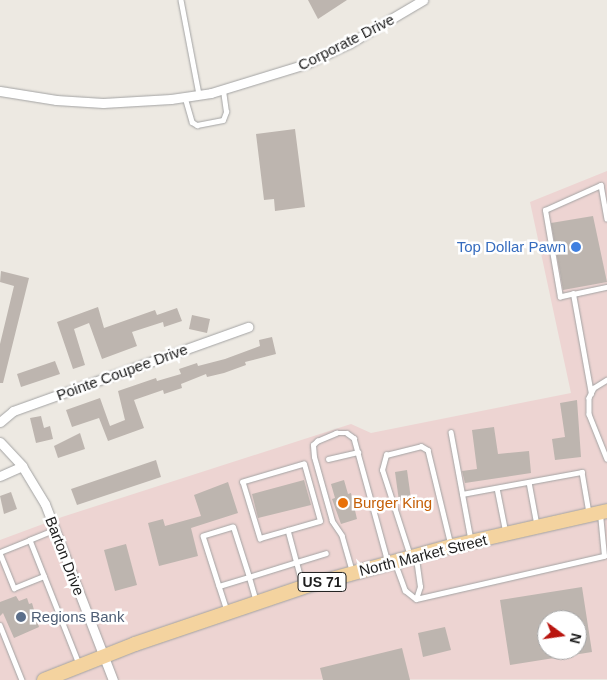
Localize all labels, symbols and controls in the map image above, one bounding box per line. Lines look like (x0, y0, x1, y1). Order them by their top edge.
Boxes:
street label: Corporate Drive (295, 10, 397, 74)
place label: Top Dollar Pawn (457, 238, 566, 256)
marker: Top Dollar Pawn (570, 241, 582, 253)
street label: Pointe Coupee Drive (54, 340, 190, 404)
place label: Burger King (353, 494, 432, 512)
marker: Burger King (337, 497, 349, 509)
street label: Barton Drive (42, 514, 88, 598)
street label: North Market Street (357, 530, 489, 580)
road number: US 71 (297, 570, 347, 594)
place label: Regions Bank (31, 608, 124, 626)
north arrow (537, 610, 587, 660)
marker: Regions Bank (15, 611, 27, 623)
text: N (567, 632, 585, 645)

